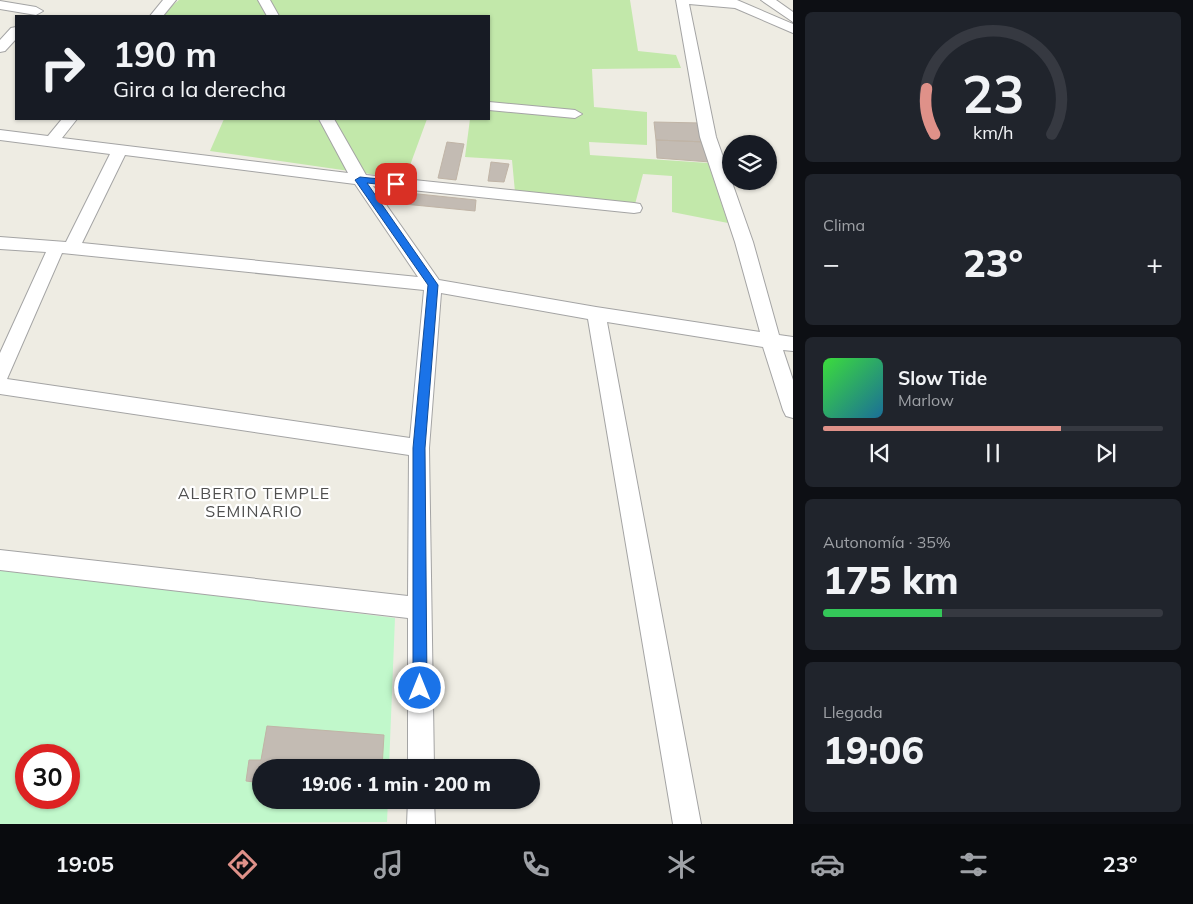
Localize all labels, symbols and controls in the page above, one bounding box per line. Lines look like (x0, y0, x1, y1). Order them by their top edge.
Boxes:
text: 190 m (113, 32, 217, 76)
icon: right (30, 35, 95, 100)
text: 23 (962, 61, 1024, 126)
text: Gira a la derecha (113, 75, 286, 103)
text: km/h (973, 121, 1013, 143)
map controls (722, 135, 777, 190)
button: layers (722, 135, 777, 190)
pin (375, 163, 417, 205)
icon: arrive (382, 170, 410, 198)
text: Clima (823, 215, 865, 235)
text: 23° (963, 239, 1023, 287)
text: − (823, 246, 840, 281)
text: + (1146, 246, 1163, 281)
text: Slow Tide (898, 366, 987, 390)
text: Marlow (898, 390, 954, 410)
icon: previous (866, 439, 894, 467)
icon: pause (979, 439, 1007, 467)
icon: next (1092, 439, 1120, 467)
district label: ALBERTO TEMPLE SEMINARIO (178, 483, 330, 521)
text: Autonomía · 35% (823, 532, 951, 552)
text: 175 km (823, 556, 959, 604)
position arrow (393, 661, 445, 713)
text: Llegada (823, 702, 883, 722)
text: 19:06 (823, 726, 924, 774)
speed limit sign: 30 (15, 744, 80, 809)
text: 19:06 · 1 min · 200 m (301, 772, 491, 796)
icon: directions (225, 847, 260, 882)
icon: music (371, 847, 406, 882)
icon: phone (518, 847, 553, 882)
icon: climate (664, 847, 699, 882)
icon: car (810, 847, 845, 882)
icon: filters (956, 847, 991, 882)
text: 19:05 (56, 850, 114, 878)
text: 23° (1103, 850, 1137, 878)

